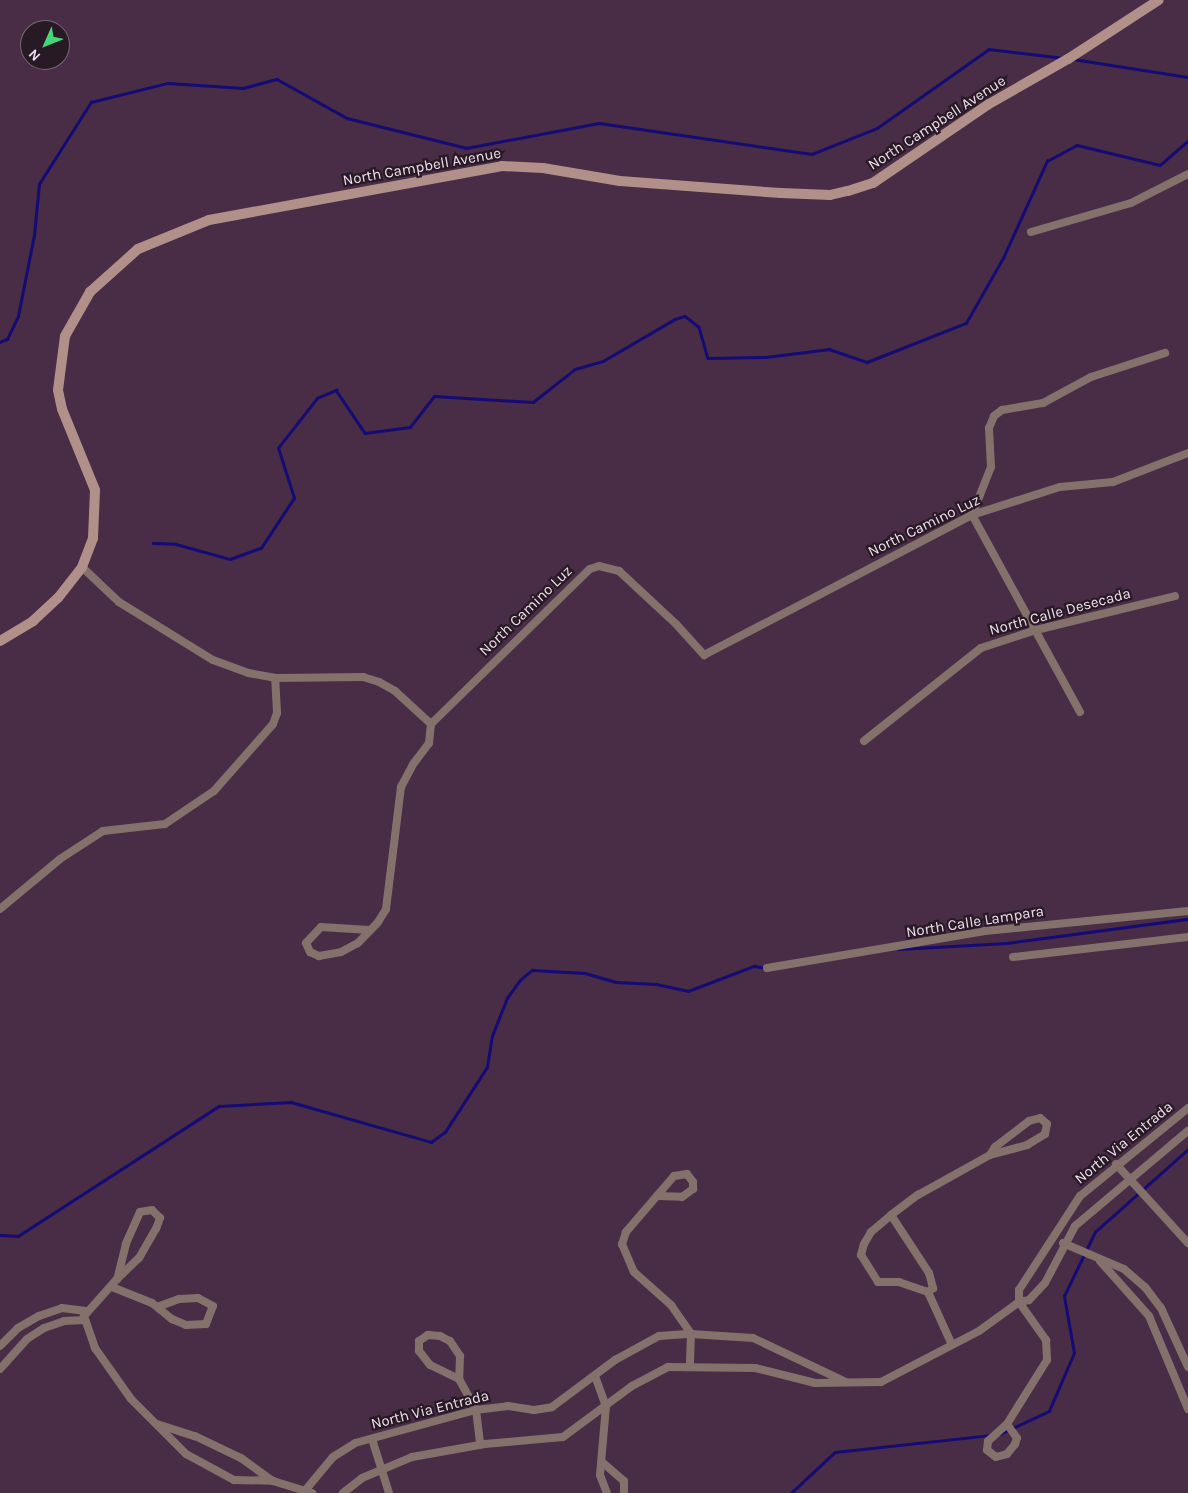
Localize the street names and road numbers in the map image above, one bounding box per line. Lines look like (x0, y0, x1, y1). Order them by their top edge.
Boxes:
street label: North Campbell Avenue (865, 72, 1009, 174)
street label: North Campbell Avenue (342, 144, 502, 190)
street label: North Camino Luz (865, 491, 983, 561)
street label: North Camino Luz (476, 562, 576, 660)
street label: North Calle Desecada (987, 584, 1133, 640)
street label: North Calle Lampara (905, 902, 1045, 942)
street label: North Via Entrada (1071, 1098, 1177, 1188)
street label: North Via Entrada (369, 1387, 491, 1433)

